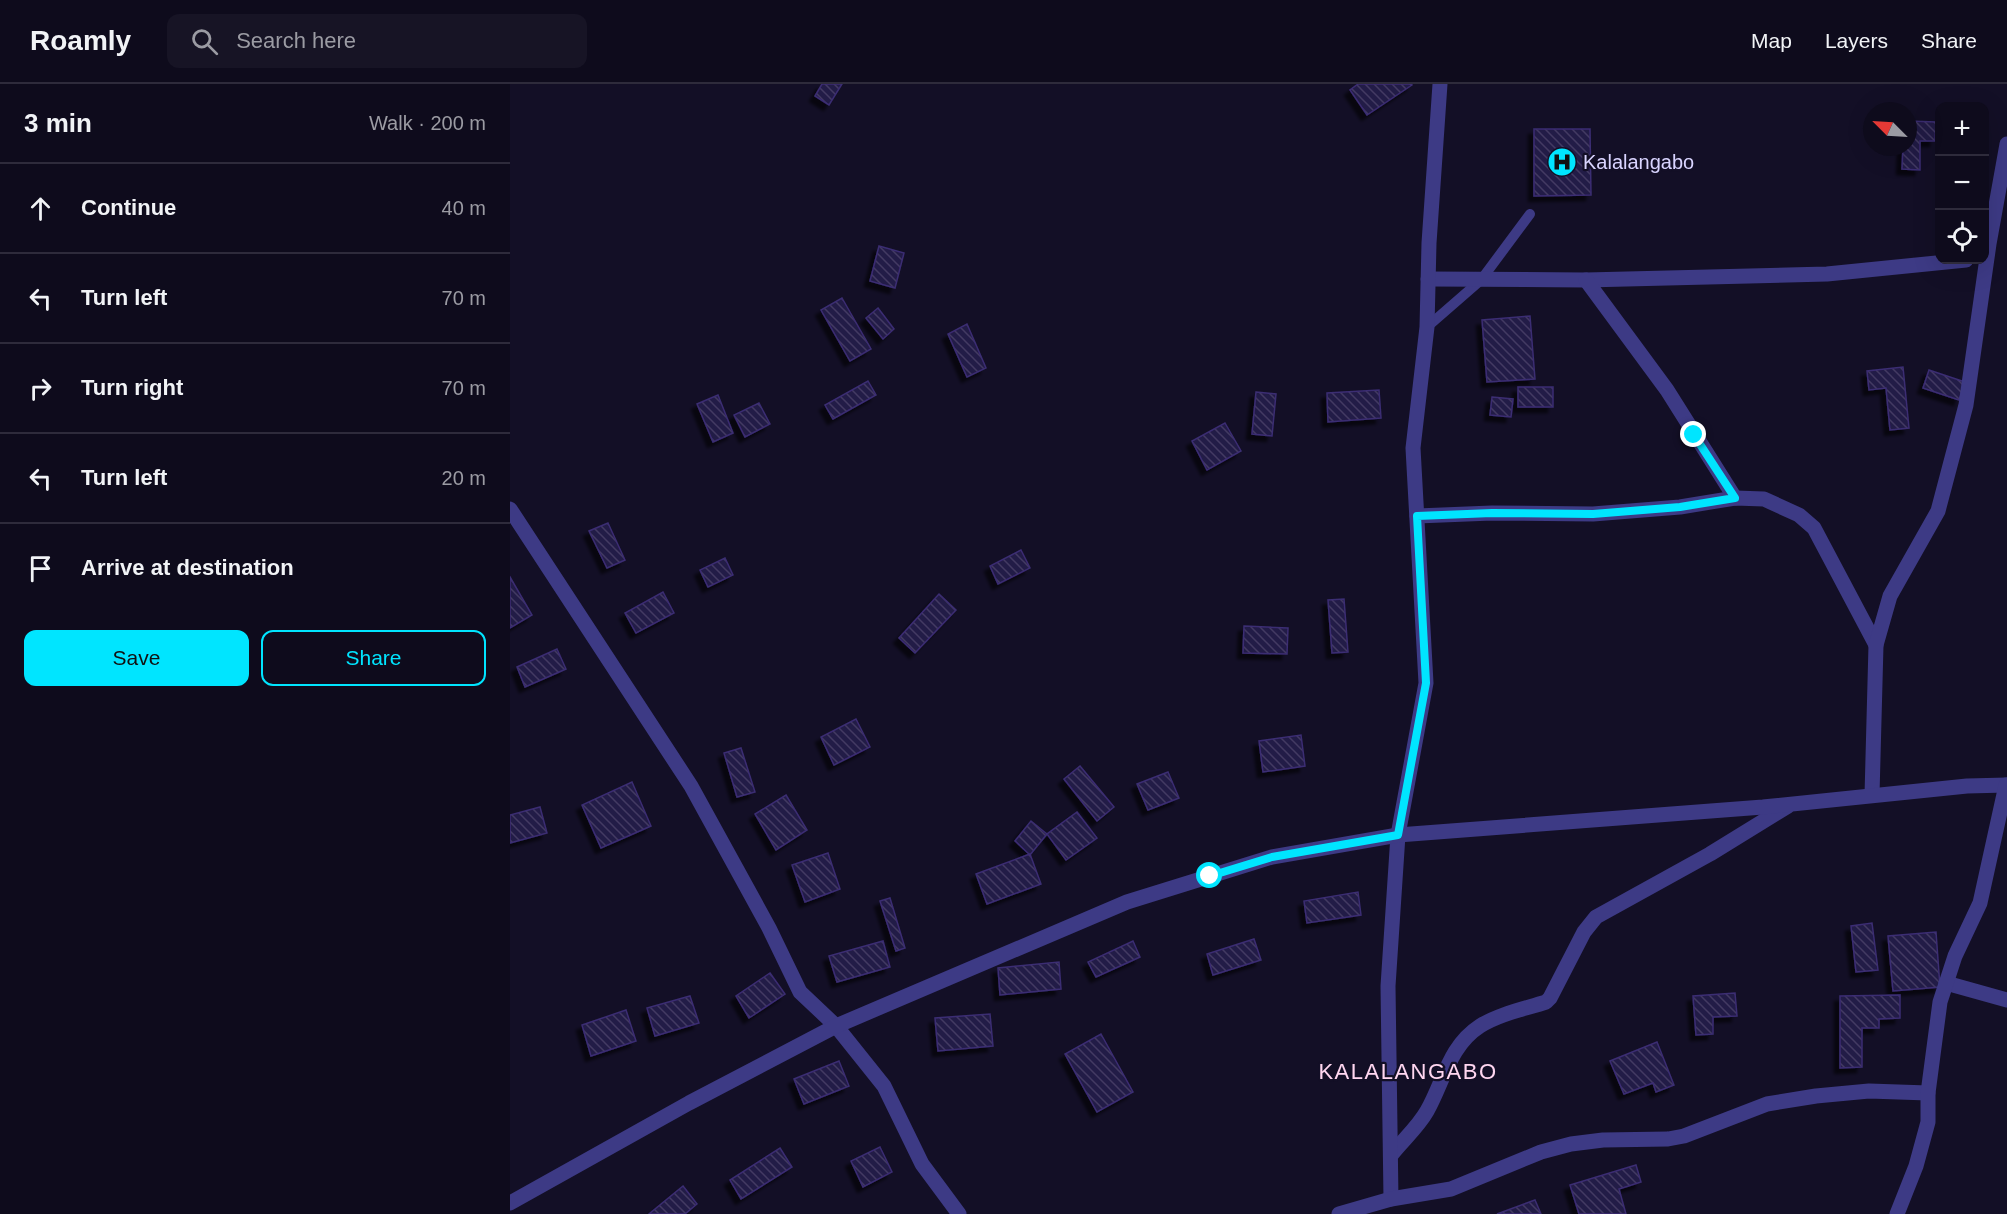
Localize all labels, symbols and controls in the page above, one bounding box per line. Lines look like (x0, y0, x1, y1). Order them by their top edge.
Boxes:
search box (167, 14, 587, 68)
text: Roamly (30, 25, 131, 56)
icon: search (188, 25, 221, 58)
text: Search here (236, 28, 356, 53)
text: Map (1751, 29, 1792, 52)
text: Layers (1825, 29, 1888, 52)
text: Share (1921, 29, 1977, 52)
north arrow (1863, 102, 1917, 156)
map controls (1935, 102, 1989, 264)
button: + (1935, 102, 1989, 156)
text: 3 min (24, 108, 92, 138)
text: Walk · 200 m (369, 112, 486, 134)
hospital icon: Kalalangabo (1546, 146, 1578, 178)
place label: Kalalangabo (1583, 151, 1694, 173)
button: − (1935, 156, 1989, 210)
icon: ahead (24, 192, 57, 225)
text: Continue (81, 195, 176, 220)
text: 40 m (442, 197, 486, 219)
button: locate (1935, 210, 1989, 264)
icon: left (24, 282, 57, 315)
text: Turn left (81, 285, 167, 310)
text: 70 m (442, 287, 486, 309)
icon: right (24, 372, 57, 405)
text: Turn right (81, 375, 183, 400)
text: 70 m (442, 377, 486, 399)
route end (1680, 421, 1706, 447)
icon: left (24, 462, 57, 495)
text: Turn left (81, 465, 167, 490)
text: 20 m (442, 467, 486, 489)
icon: arrive (24, 552, 57, 585)
text: Arrive at destination (81, 555, 294, 580)
button: Save (24, 630, 249, 686)
button: Share (261, 630, 486, 686)
route start (1196, 862, 1222, 888)
district label: KALALANGABO (1318, 1059, 1498, 1084)

